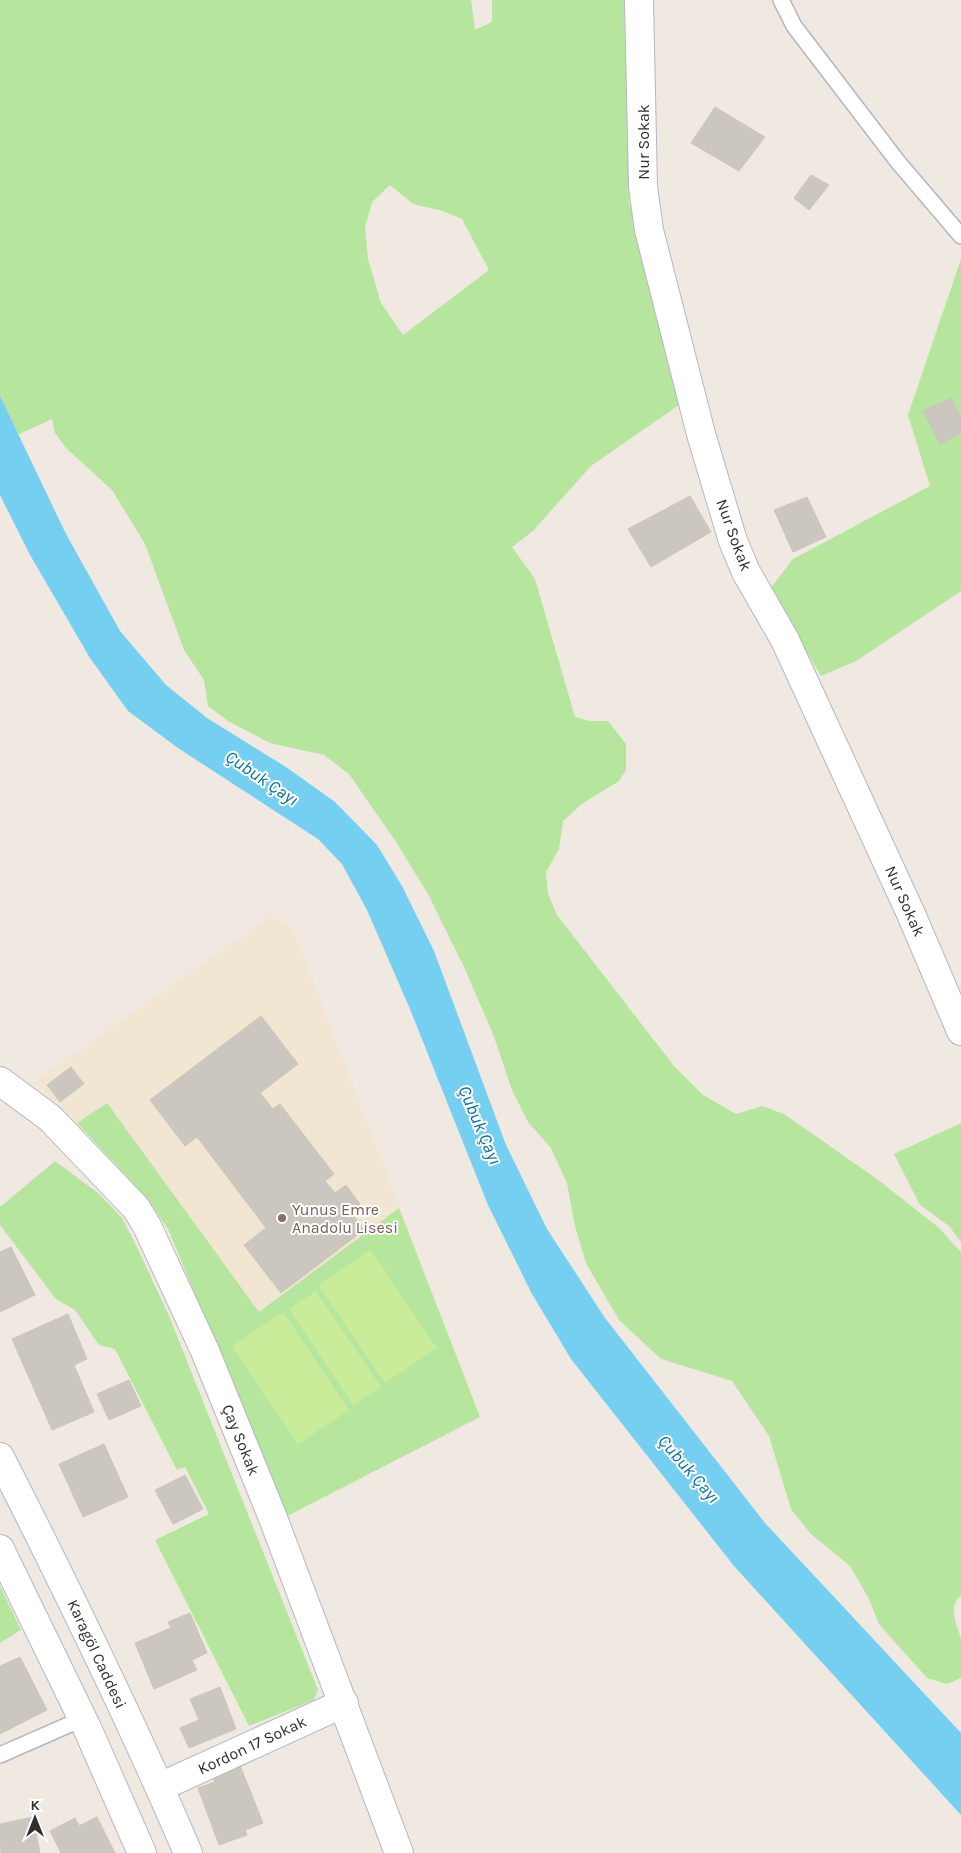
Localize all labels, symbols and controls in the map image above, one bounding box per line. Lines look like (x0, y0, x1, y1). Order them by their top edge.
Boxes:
street label: Nur Sokak (634, 104, 653, 180)
street label: Nur Sokak (712, 496, 756, 574)
water label: Çubuk Çayı (221, 745, 303, 811)
street label: Nur Sokak (881, 863, 929, 939)
water label: Çubuk Çayı (454, 1082, 506, 1168)
place label: Yunus Emre Anadolu Lisesi (292, 1200, 398, 1237)
marker: Yunus Emre Anadolu Lisesi (276, 1212, 288, 1224)
street label: Çay Sokak (218, 1402, 264, 1478)
water label: Çubuk Çayı (653, 1430, 725, 1508)
street label: Karagöl Caddesi (63, 1596, 131, 1712)
street label: Kordon 17 Sokak (195, 1711, 309, 1779)
north arrow (10, 1793, 60, 1843)
text: K (30, 1797, 40, 1814)

